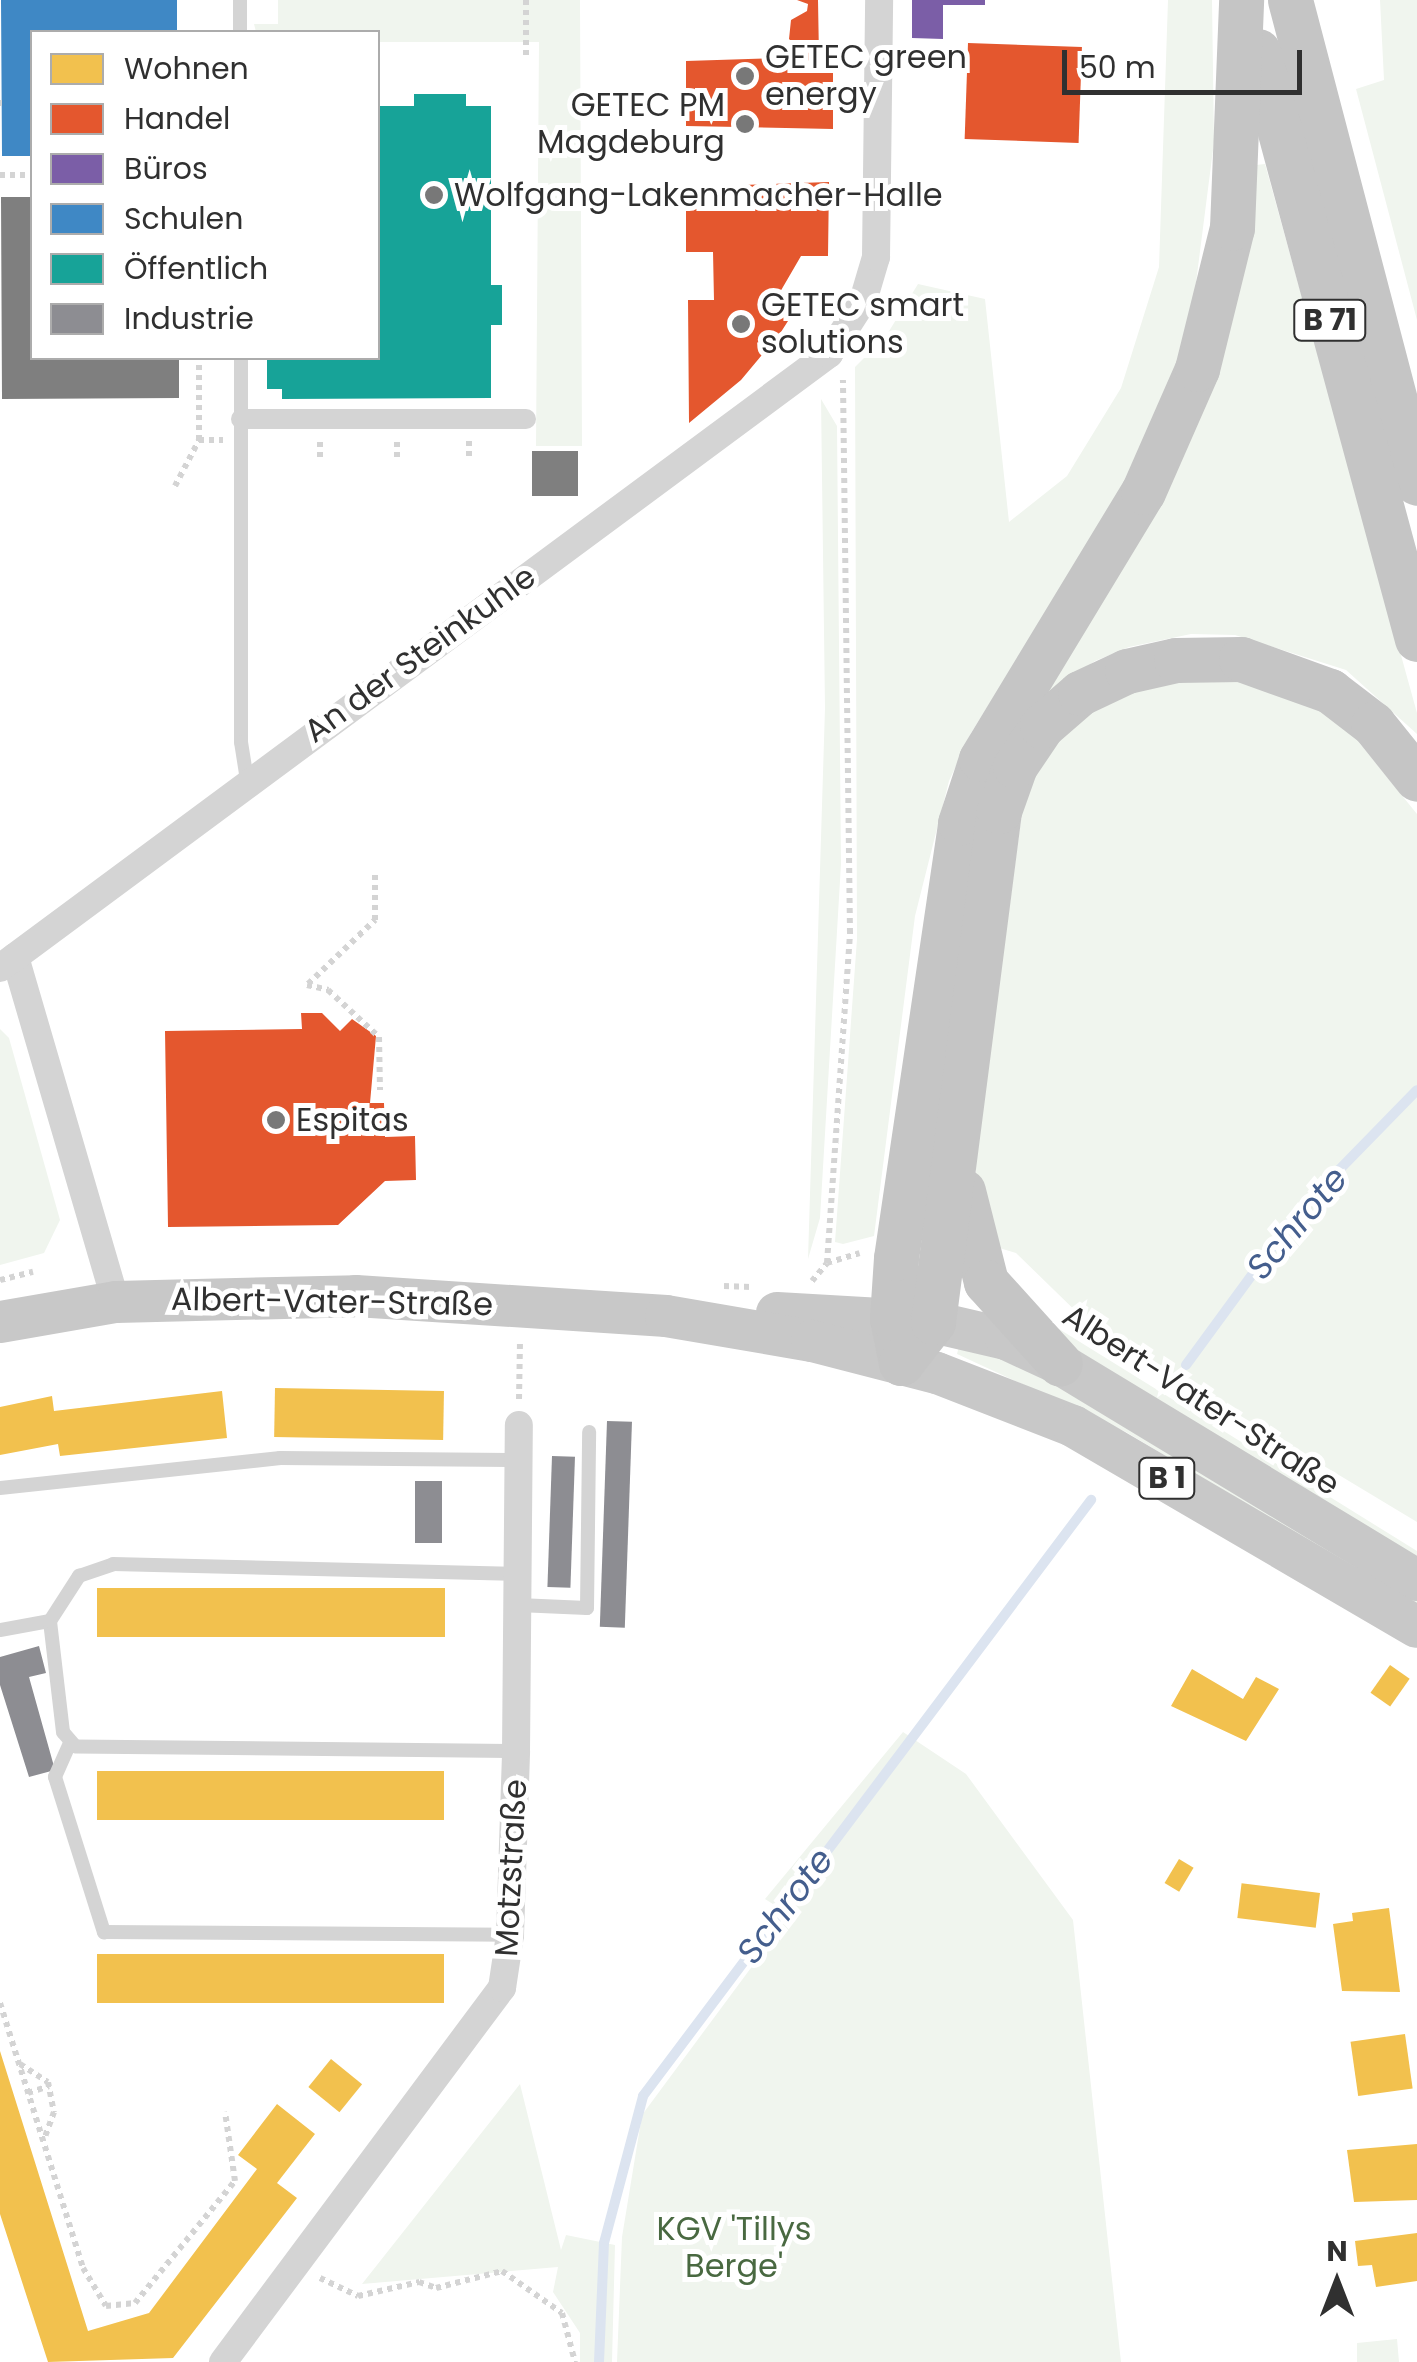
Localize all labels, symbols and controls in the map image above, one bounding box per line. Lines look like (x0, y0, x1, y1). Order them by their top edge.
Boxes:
legend (30, 30, 380, 360)
scale bar (1067, 30, 1307, 92)
place label: GETEC green energy (765, 39, 967, 114)
text: 50 m (1079, 46, 1156, 89)
text: Wohnen (124, 47, 249, 90)
marker: GETEC green energy (734, 65, 756, 87)
place label: GETEC PM Magdeburg (537, 87, 725, 162)
text: Handel (124, 97, 231, 140)
marker: GETEC PM Magdeburg (734, 113, 756, 135)
text: Büros (124, 147, 208, 190)
place label: Wolfgang-Lakenmacher-Halle (454, 176, 943, 214)
marker: Wolfgang-Lakenmacher-Halle (423, 184, 445, 206)
text: Schulen (124, 197, 243, 240)
text: Öffentlich (124, 247, 268, 290)
place label: GETEC smart solutions (761, 287, 964, 362)
road number: B 71 (1292, 295, 1368, 345)
text: Industrie (124, 297, 254, 340)
marker: GETEC smart solutions (730, 313, 752, 335)
street label: An der Steinkuhle (297, 557, 543, 751)
place label: Espitas (296, 1101, 409, 1139)
marker: Espitas (265, 1109, 287, 1131)
water label: Schrote (1238, 1158, 1356, 1288)
street label: Albert-Vater-Straße (171, 1280, 493, 1324)
street label: Albert-Vater-Straße (1055, 1296, 1347, 1504)
road number: B 1 (1137, 1453, 1197, 1503)
street label: Motzstraße (487, 1778, 535, 1958)
water label: Schrote (728, 1840, 842, 1972)
park label: KGV 'Tillys Berge' (657, 2211, 811, 2286)
north arrow (1287, 2232, 1387, 2332)
text: N (1326, 2232, 1348, 2271)

